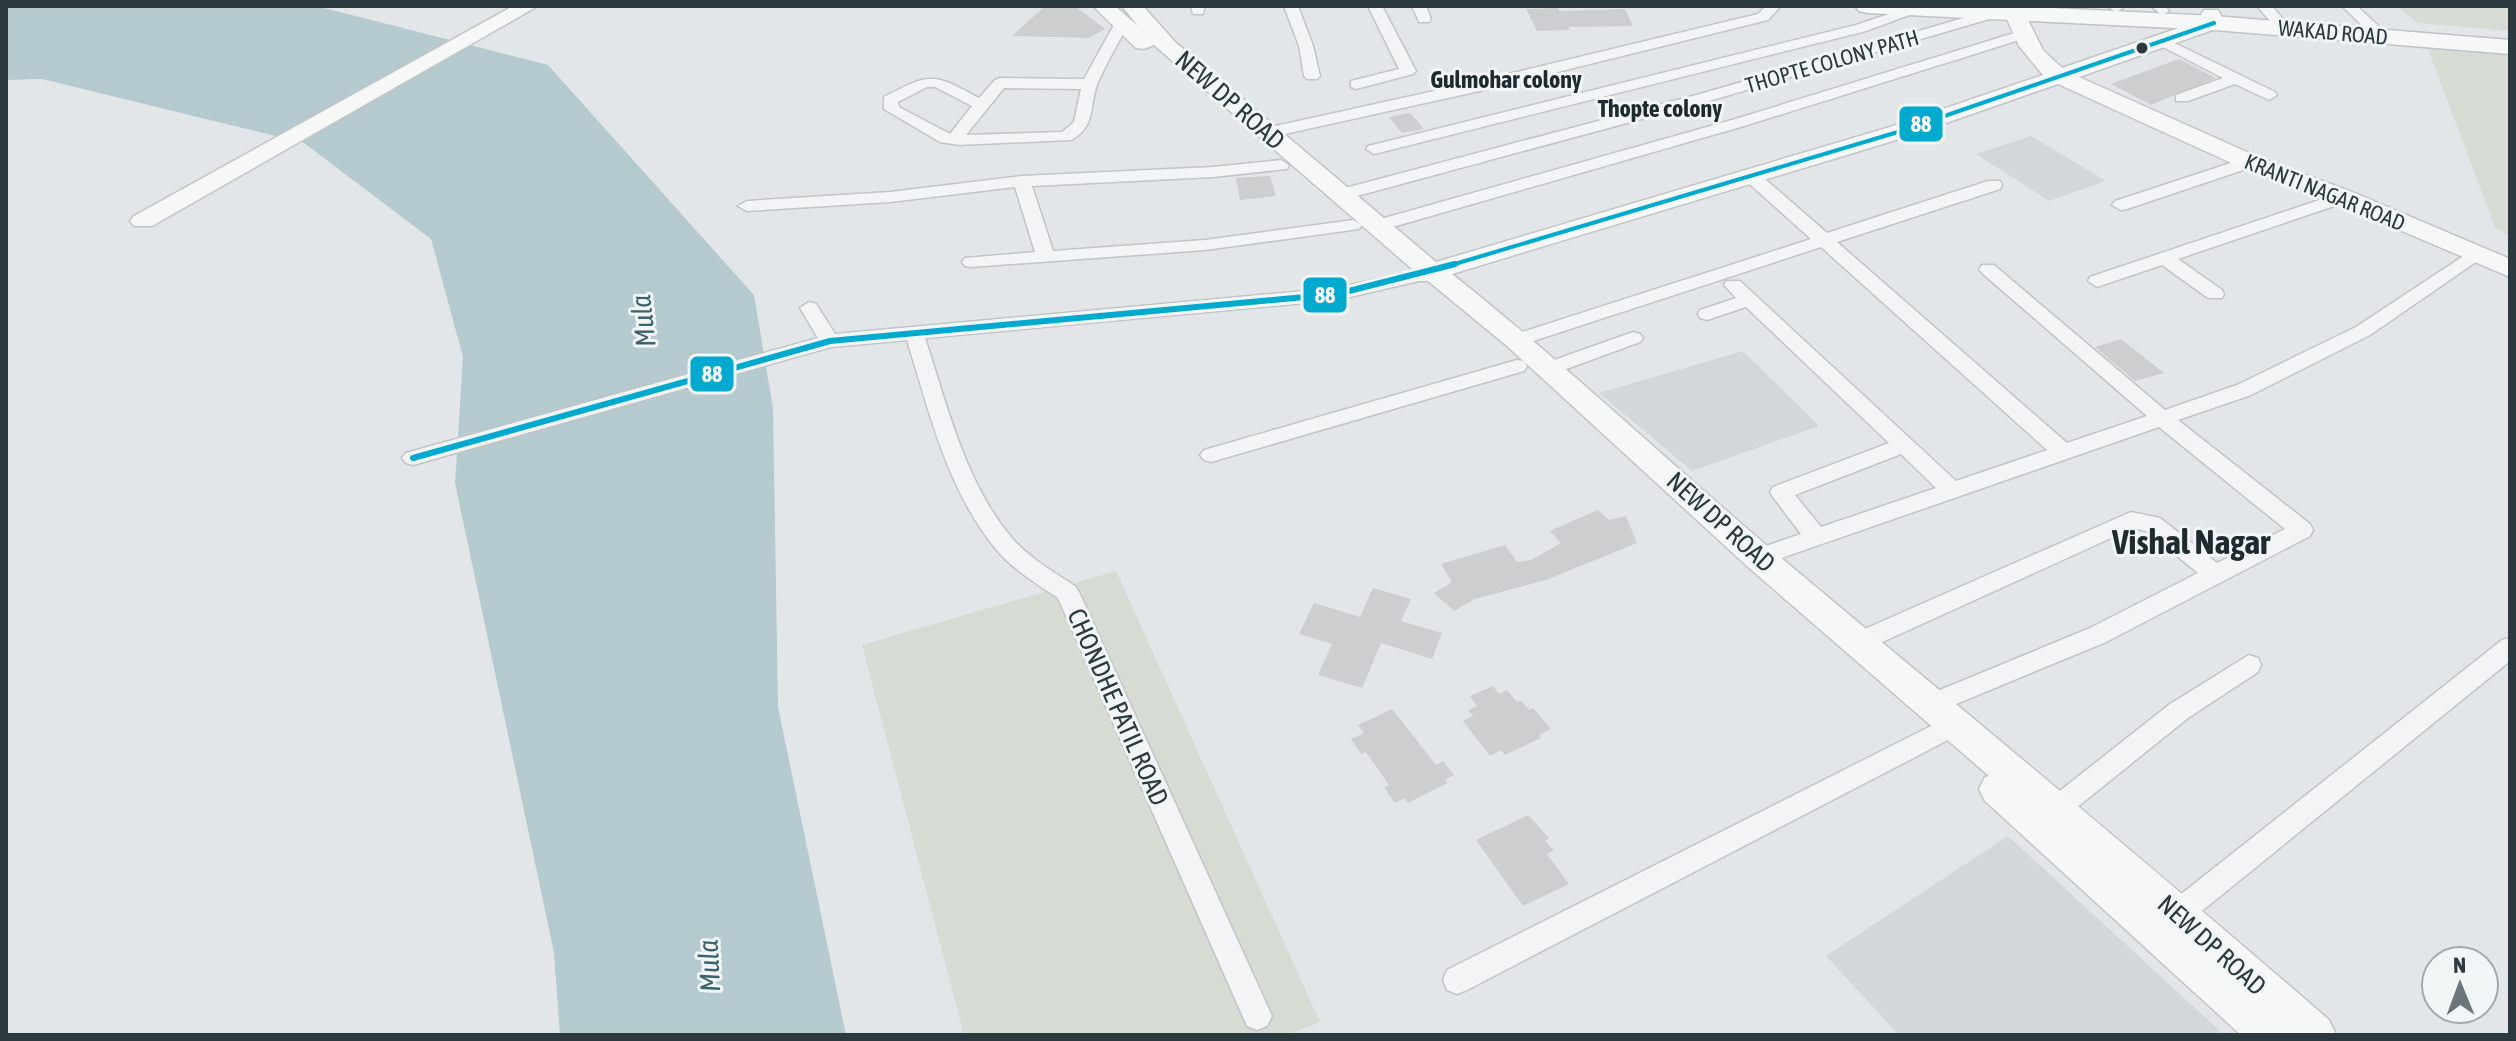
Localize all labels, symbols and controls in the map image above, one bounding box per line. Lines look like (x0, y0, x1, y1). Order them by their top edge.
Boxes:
street label: WAKAD ROAD (2277, 14, 2389, 50)
street label: THOPTE COLONY PATH (1742, 24, 1922, 98)
unlabelled marker (2134, 40, 2150, 56)
street label: NEW DP ROAD (1169, 44, 1291, 156)
district label: Gulmohar colony (1430, 66, 1582, 93)
district label: Thopte colony (1598, 95, 1722, 122)
line badge: 88 (1898, 105, 1944, 143)
text: 88 (1911, 111, 1931, 137)
street label: KRANTI NAGAR ROAD (2241, 148, 2409, 236)
line badge: 88 (1302, 276, 1348, 314)
text: 88 (1315, 282, 1335, 308)
water label: Mula (624, 293, 662, 349)
line badge: 88 (689, 355, 735, 393)
text: 88 (702, 361, 722, 387)
street label: NEW DP ROAD (1661, 466, 1781, 578)
district label: Vishal Nagar (2111, 522, 2271, 561)
street label: CHONDHE PATIL ROAD (1061, 604, 1175, 810)
street label: NEW DP ROAD (2152, 889, 2272, 1001)
water label: Mula (692, 939, 726, 993)
north arrow (2420, 945, 2500, 1025)
text: N (2453, 952, 2466, 978)

